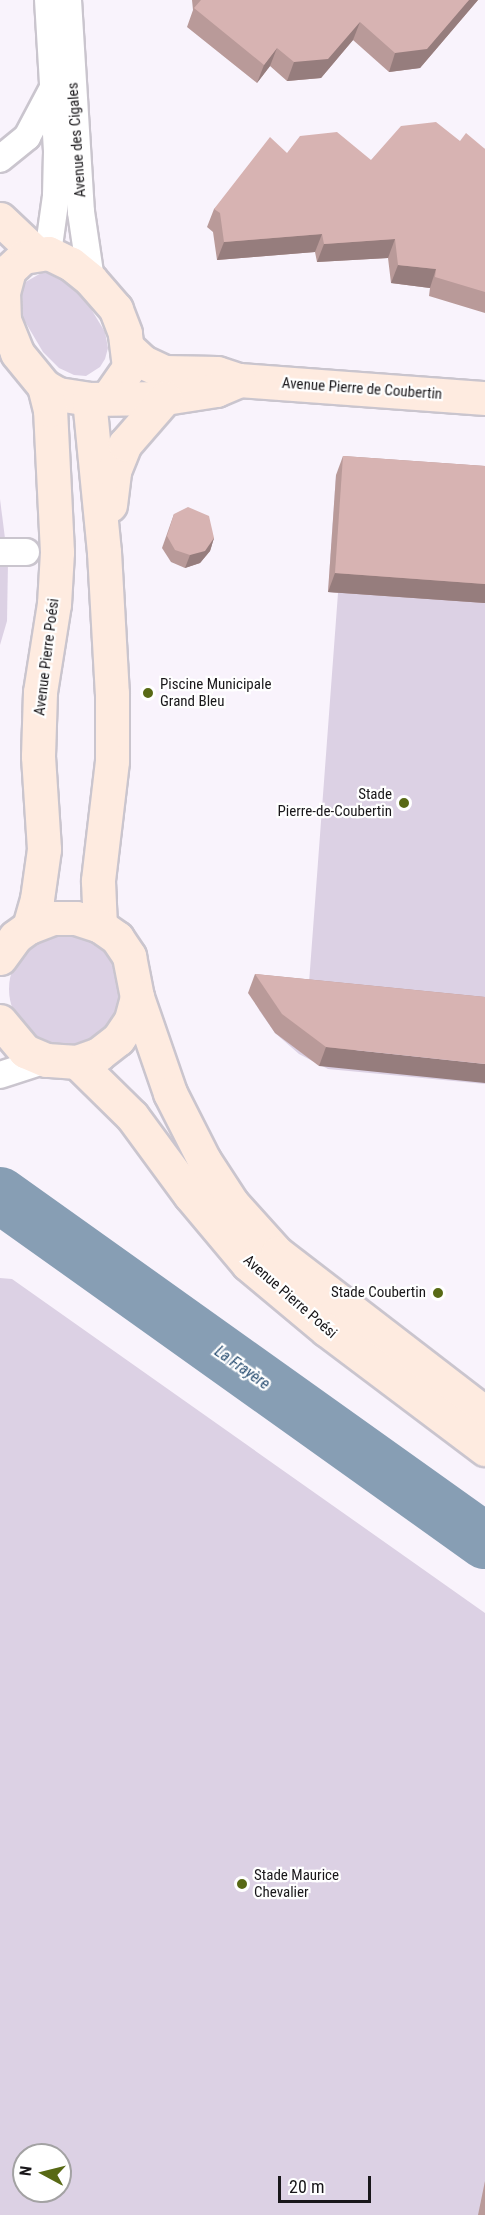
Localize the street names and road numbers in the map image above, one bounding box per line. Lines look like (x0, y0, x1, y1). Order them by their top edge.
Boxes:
street label: Avenue des Cigales (64, 82, 90, 198)
street label: Avenue Pierre de Coubertin (281, 374, 443, 404)
street label: Avenue Pierre Poési (31, 597, 63, 717)
street label: Avenue Pierre Poési (240, 1252, 340, 1342)

